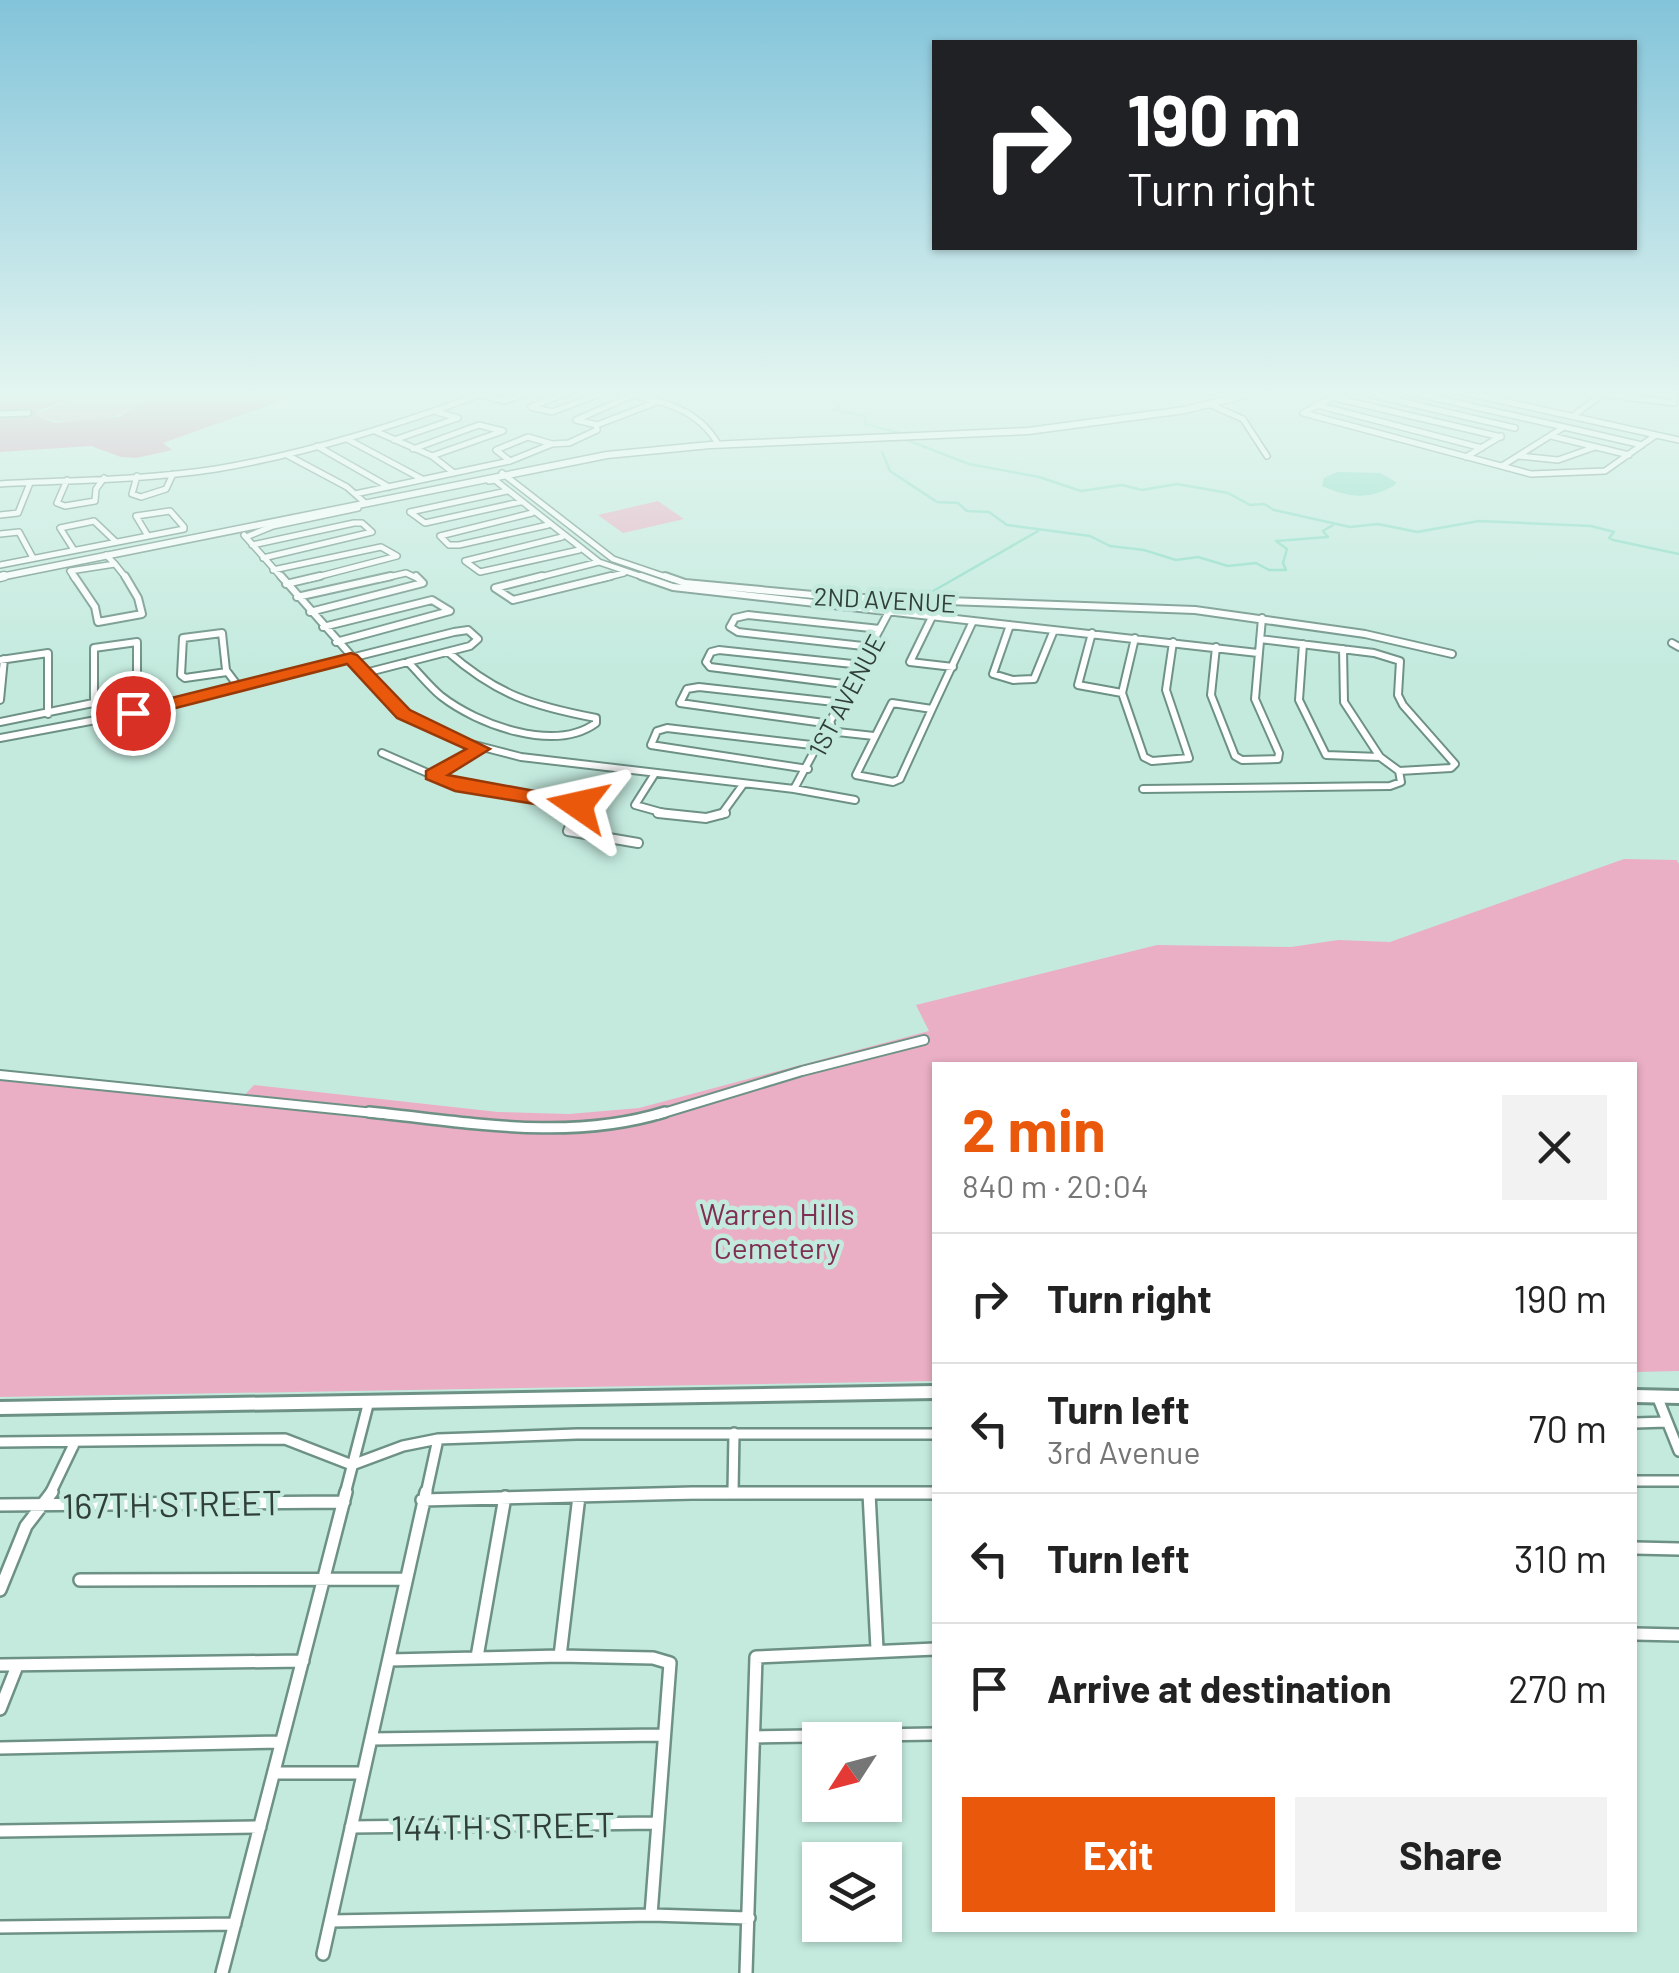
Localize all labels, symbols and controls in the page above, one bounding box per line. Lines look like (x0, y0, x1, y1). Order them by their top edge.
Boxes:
text: 190 m (1127, 76, 1301, 160)
icon: right (962, 80, 1092, 210)
text: Turn right (1127, 161, 1317, 215)
street label: 2ND AVENUE (813, 580, 957, 618)
street label: 1ST AVENUE (801, 629, 891, 761)
pin (91, 671, 176, 756)
icon: arrive (106, 686, 161, 741)
position arrow (526, 753, 630, 857)
text: 2 min (962, 1092, 1106, 1164)
button: close (1502, 1095, 1607, 1200)
text: 840 m · 20:04 (962, 1166, 1149, 1204)
park label: Warren Hills Cemetery (699, 1195, 855, 1265)
icon: right (962, 1271, 1017, 1326)
text: Turn right (1047, 1275, 1212, 1321)
text: 190 m (1513, 1275, 1607, 1321)
text: Turn left (1047, 1386, 1190, 1432)
icon: left (962, 1401, 1017, 1456)
text: 70 m (1529, 1405, 1607, 1451)
text: 3rd Avenue (1047, 1432, 1201, 1470)
street label: 167TH STREET (62, 1480, 282, 1526)
icon: left (962, 1531, 1017, 1586)
text: Turn left (1047, 1535, 1190, 1581)
text: 310 m (1514, 1535, 1607, 1581)
icon: arrive (962, 1661, 1017, 1716)
text: Arrive at destination (1047, 1665, 1392, 1711)
text: 270 m (1508, 1665, 1607, 1711)
north arrow (802, 1722, 902, 1822)
map controls (802, 1722, 902, 1942)
button: Exit (962, 1797, 1275, 1912)
button: Share (1295, 1797, 1607, 1912)
street label: 144TH STREET (391, 1802, 615, 1848)
button: layers (802, 1842, 902, 1942)

